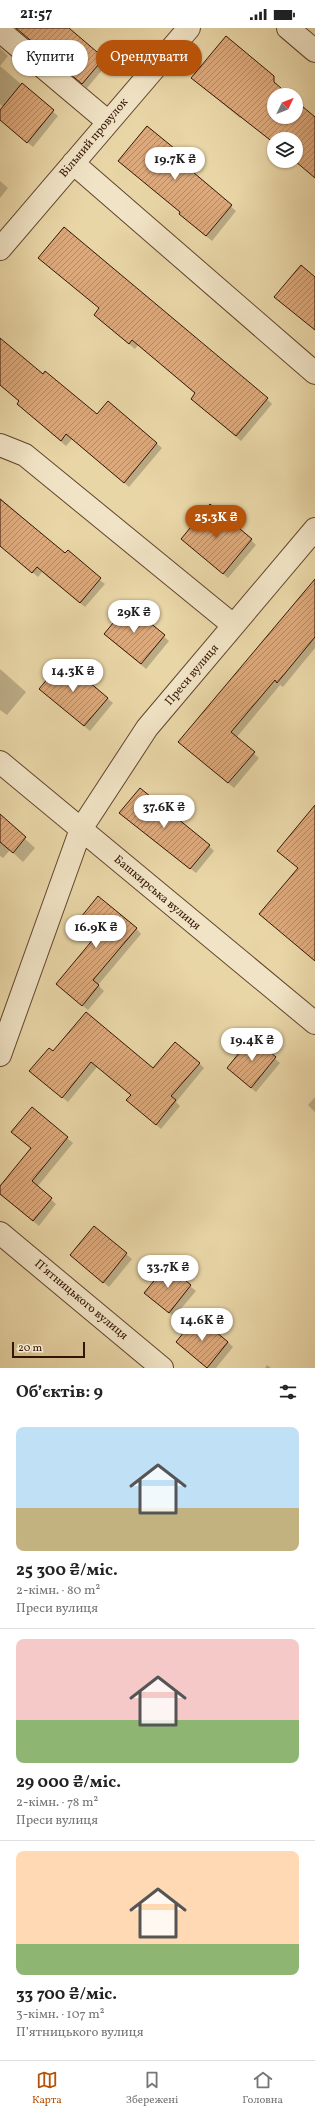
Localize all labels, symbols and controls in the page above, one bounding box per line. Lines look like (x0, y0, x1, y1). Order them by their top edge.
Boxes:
text: 21:57 (20, 4, 52, 25)
chip: Купити (12, 40, 88, 76)
chip: Орендувати (96, 40, 202, 76)
north arrow (267, 88, 303, 124)
map controls (267, 88, 303, 168)
street label: Вільний провулок (56, 94, 132, 181)
button: layers (267, 132, 303, 168)
pin: 19.7K ₴ (138, 147, 212, 181)
text: 19.7K ₴ (154, 151, 196, 169)
pin: 25.3K ₴ (179, 505, 253, 539)
text: 25.3K ₴ (194, 509, 238, 527)
pin: 29K ₴ (106, 600, 162, 634)
text: 29K ₴ (117, 604, 151, 622)
street label: Преси вулиця (161, 641, 223, 709)
pin: 14.3K ₴ (36, 659, 110, 693)
text: 14.3K ₴ (51, 663, 95, 681)
pin: 37.6K ₴ (127, 795, 201, 829)
text: 37.6K ₴ (143, 799, 185, 817)
street label: Башкирська вулиця (110, 852, 204, 934)
pin: 16.9K ₴ (59, 915, 133, 949)
text: 16.9K ₴ (74, 919, 118, 937)
pin: 19.4K ₴ (215, 1028, 289, 1062)
text: 19.4K ₴ (230, 1032, 274, 1050)
pin: 33.7K ₴ (131, 1255, 205, 1289)
street label: П’ятницького вулиця (31, 1256, 131, 1344)
text: 33.7K ₴ (147, 1259, 189, 1277)
pin: 14.6K ₴ (165, 1308, 239, 1342)
text: 14.6K ₴ (180, 1312, 224, 1330)
scale bar (12, 1340, 85, 1359)
text: 20 m (18, 1341, 42, 1356)
text: Об’єктів: 9 (16, 1381, 103, 1404)
icon: filters (277, 1381, 299, 1403)
icon: home (122, 1453, 194, 1525)
text: 25 300 ₴/міс. (16, 1559, 118, 1582)
text: 2-кімн. · 80 m² (16, 1582, 100, 1600)
text: Преси вулиця (16, 1600, 98, 1618)
icon: home (122, 1665, 194, 1737)
text: 29 000 ₴/міс. (16, 1771, 121, 1794)
text: 2-кімн. · 78 m² (16, 1794, 98, 1812)
text: Преси вулиця (16, 1812, 98, 1830)
icon: home (122, 1877, 194, 1949)
text: 33 700 ₴/міс. (16, 1983, 117, 2006)
text: 3-кімн. · 107 m² (16, 2006, 105, 2024)
text: П’ятницького вулиця (16, 2024, 144, 2042)
tab: Карта (32, 2069, 62, 2108)
tab: Збережені (126, 2069, 178, 2108)
tab: Головна (242, 2069, 283, 2108)

